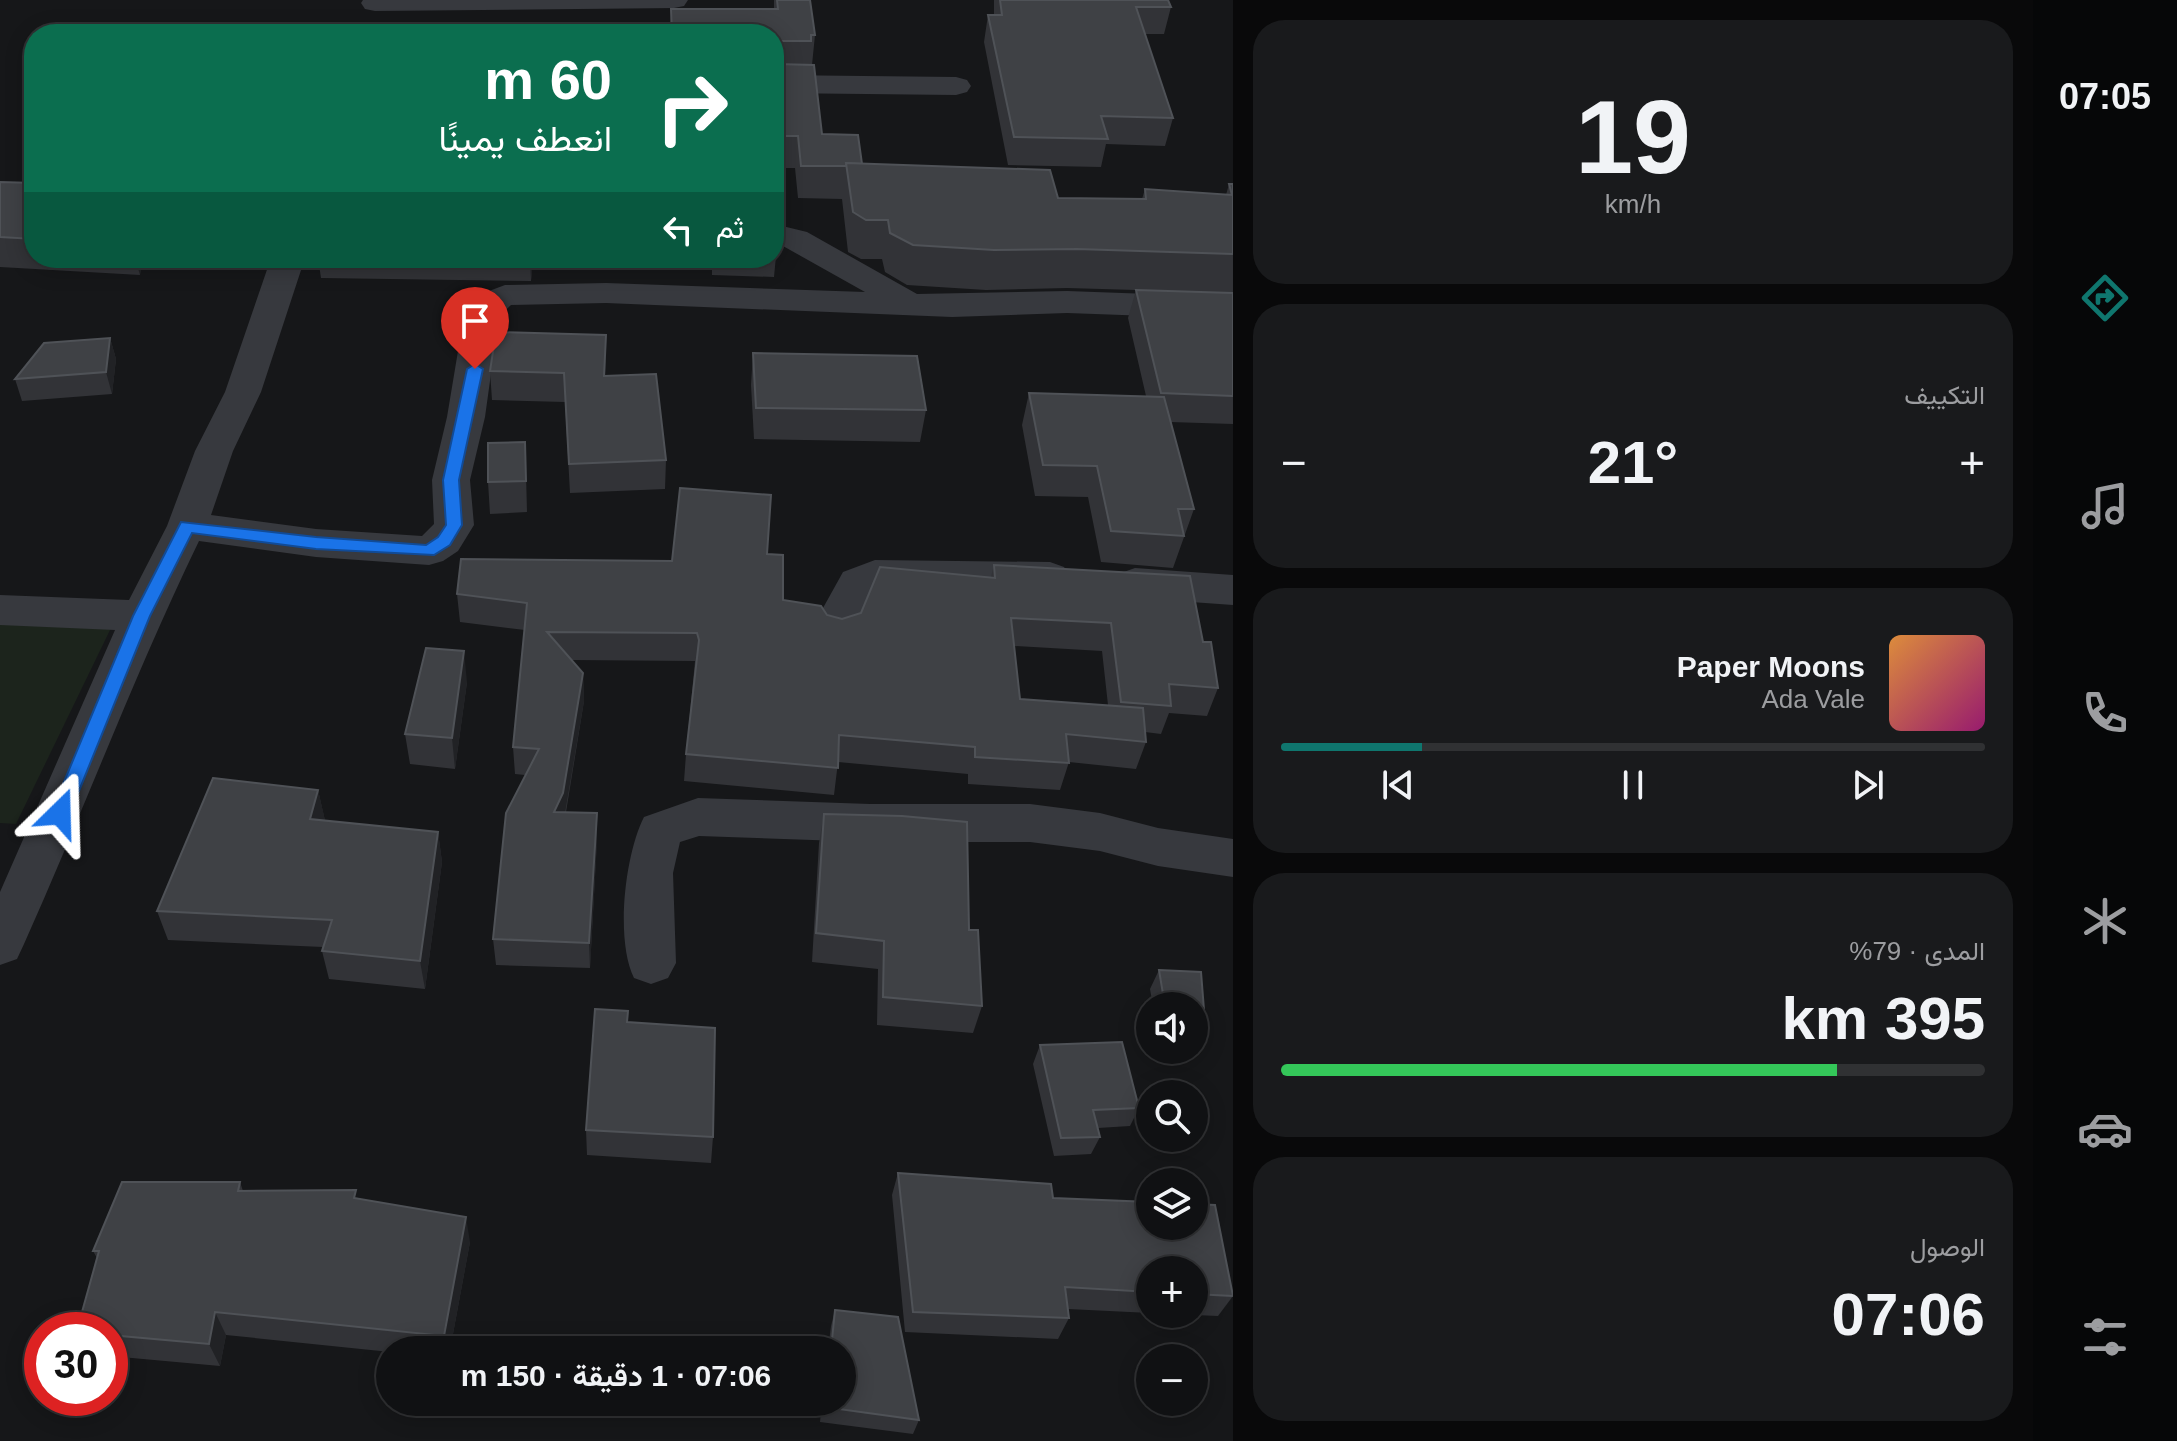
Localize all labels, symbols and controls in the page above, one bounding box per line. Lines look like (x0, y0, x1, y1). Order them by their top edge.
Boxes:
text: 60 m (484, 48, 612, 111)
icon: right (640, 56, 744, 160)
text: 07:05 (2059, 76, 2151, 117)
text: 19 (1575, 79, 1691, 195)
text: انعطف يمينًا (439, 118, 612, 159)
text: km/h (1605, 189, 1661, 219)
icon: left (656, 208, 700, 252)
text: ثم (716, 211, 744, 244)
icon: directions (2077, 270, 2133, 326)
pin (441, 287, 509, 369)
icon: arrive (453, 299, 497, 343)
text: التكييف (1904, 380, 1985, 410)
text: 21° (1588, 429, 1678, 496)
text: − (1281, 438, 1307, 487)
text: + (1959, 438, 1985, 487)
icon: music (2077, 478, 2133, 534)
text: Paper Moons (1677, 650, 1865, 683)
text: Ada Vale (1761, 684, 1865, 714)
icon: phone (2077, 685, 2133, 741)
icon: previous (1376, 763, 1420, 807)
icon: pause (1611, 763, 1655, 807)
icon: next (1846, 763, 1890, 807)
position arrow (18, 771, 102, 855)
icon: climate (2077, 893, 2133, 949)
text: المدى · 79% (1849, 936, 1985, 966)
text: 395 km (1782, 985, 1985, 1052)
map controls (1136, 992, 1208, 1416)
button: sound (1136, 992, 1208, 1064)
button: search (1136, 1080, 1208, 1152)
icon: car (2077, 1101, 2133, 1157)
button: layers (1136, 1168, 1208, 1240)
text: الوصول (1910, 1232, 1985, 1262)
button: + (1136, 1256, 1208, 1328)
text: 07:06 (1832, 1281, 1985, 1348)
icon: filters (2077, 1309, 2133, 1365)
speed limit sign: 30 (24, 1312, 128, 1416)
button: − (1136, 1344, 1208, 1416)
text: 07:06 · 1 دقيقة · 150 m (461, 1359, 771, 1392)

